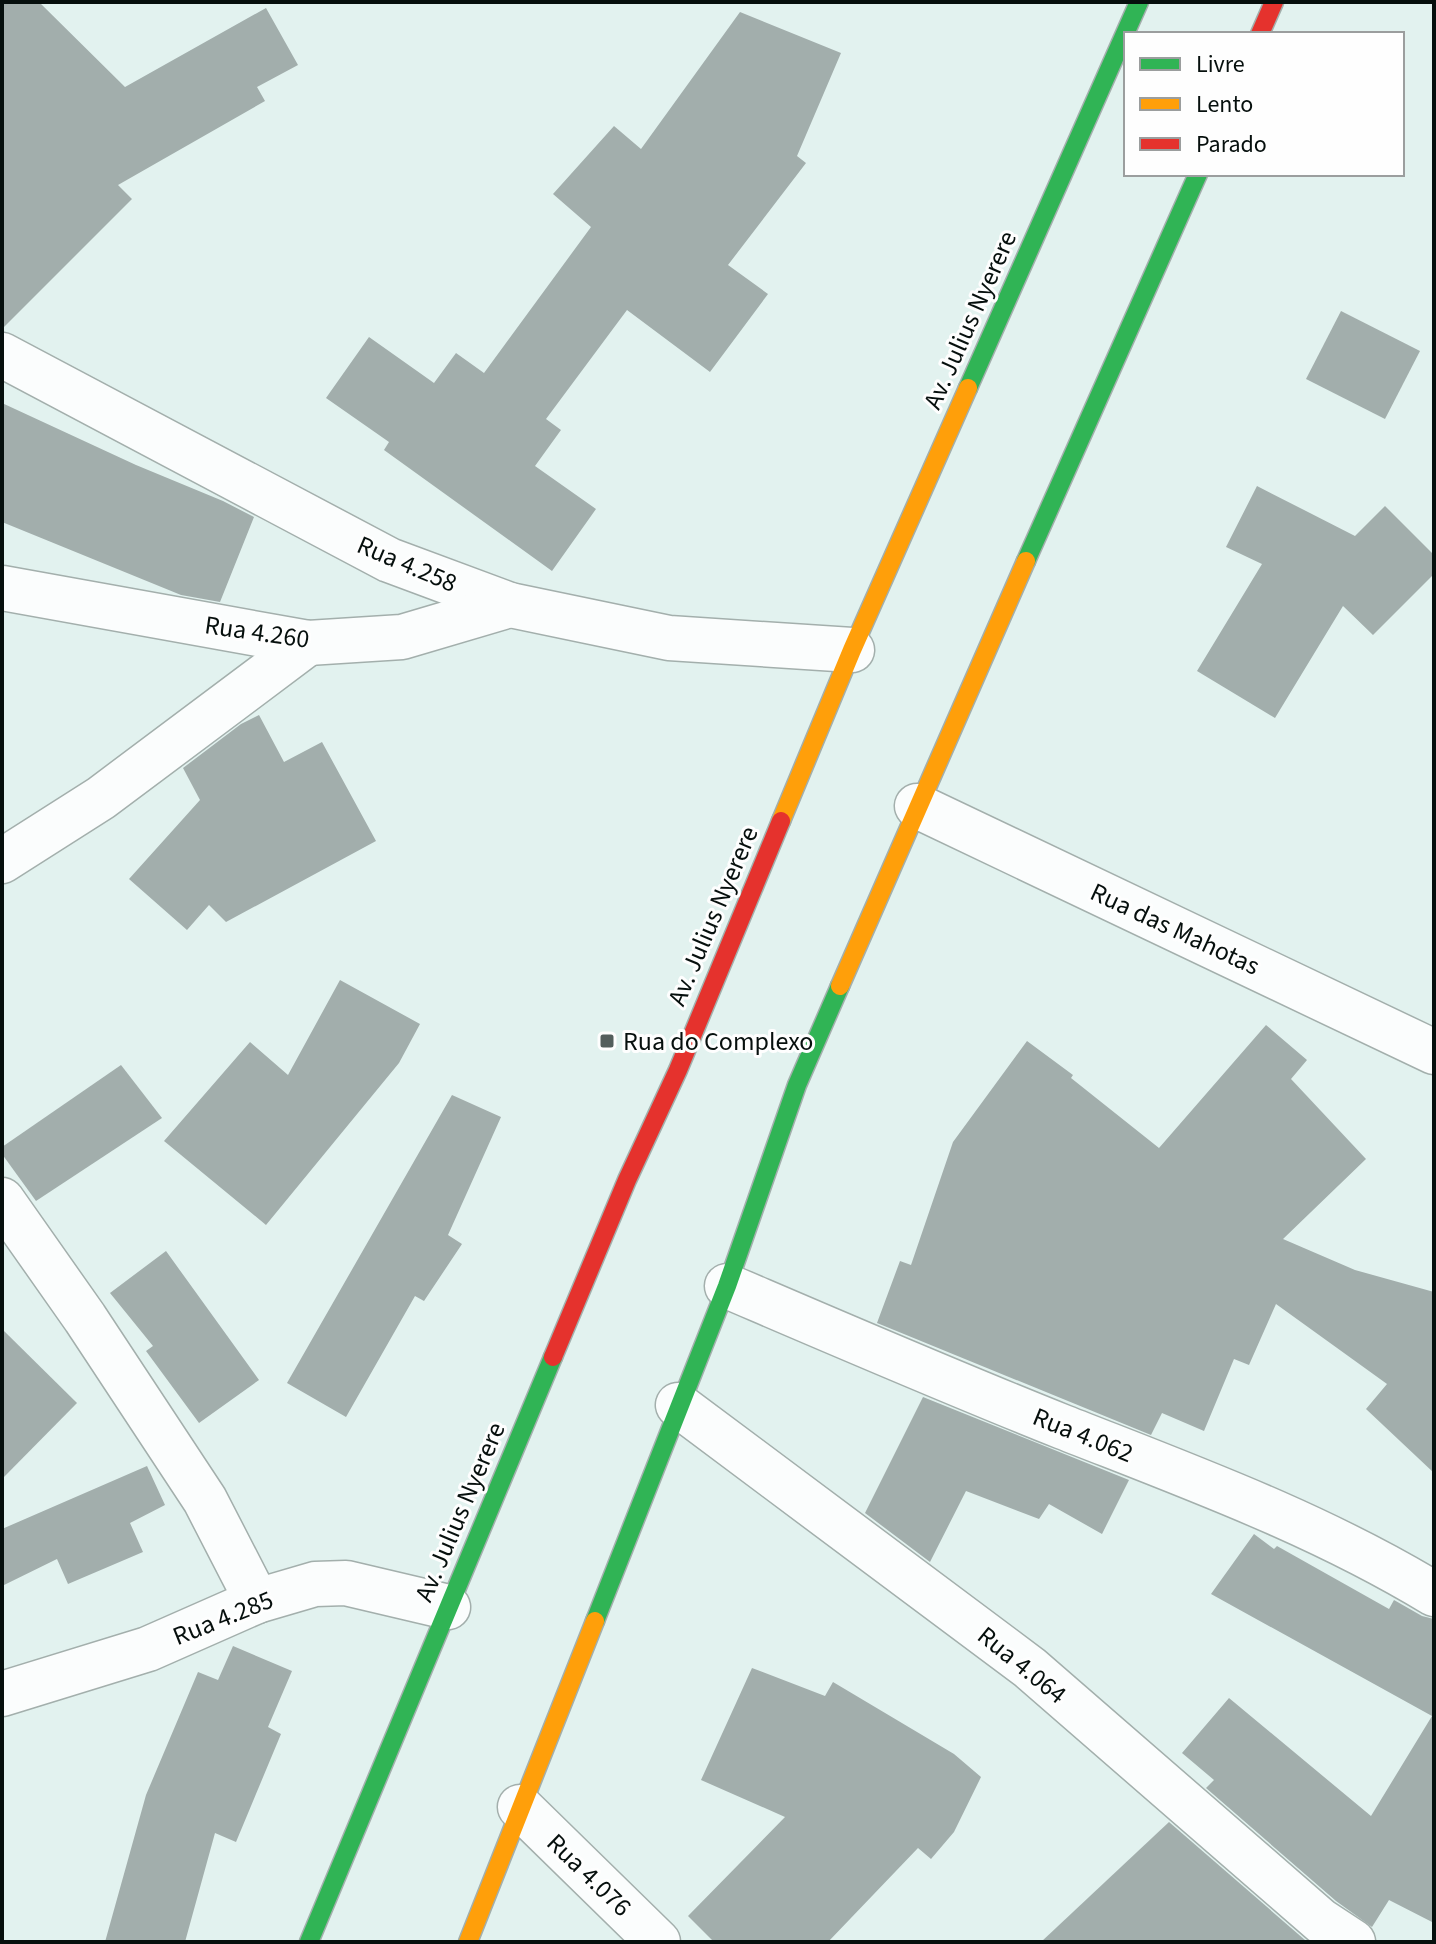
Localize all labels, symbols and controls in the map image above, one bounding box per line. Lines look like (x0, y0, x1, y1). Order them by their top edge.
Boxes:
legend (1124, 32, 1404, 176)
text: Livre (1196, 47, 1245, 82)
text: Lento (1196, 87, 1253, 122)
text: Parado (1196, 127, 1267, 162)
street label: Av. Julius Nyerere (914, 225, 1026, 415)
street label: Rua 4.258 (351, 526, 463, 602)
street label: Rua 4.260 (202, 606, 312, 658)
street label: Av. Julius Nyerere (659, 820, 767, 1012)
street label: Rua das Mahotas (1084, 874, 1266, 984)
place label: Rua do Complexo (623, 1023, 813, 1060)
marker: Rua do Complexo (598, 1032, 616, 1050)
street label: Rua 4.062 (1027, 1398, 1139, 1472)
street label: Av. Julius Nyerere (406, 1416, 514, 1608)
street label: Rua 4.285 (167, 1581, 279, 1655)
street label: Rua 4.064 (969, 1617, 1075, 1713)
street label: Rua 4.076 (538, 1825, 640, 1925)

